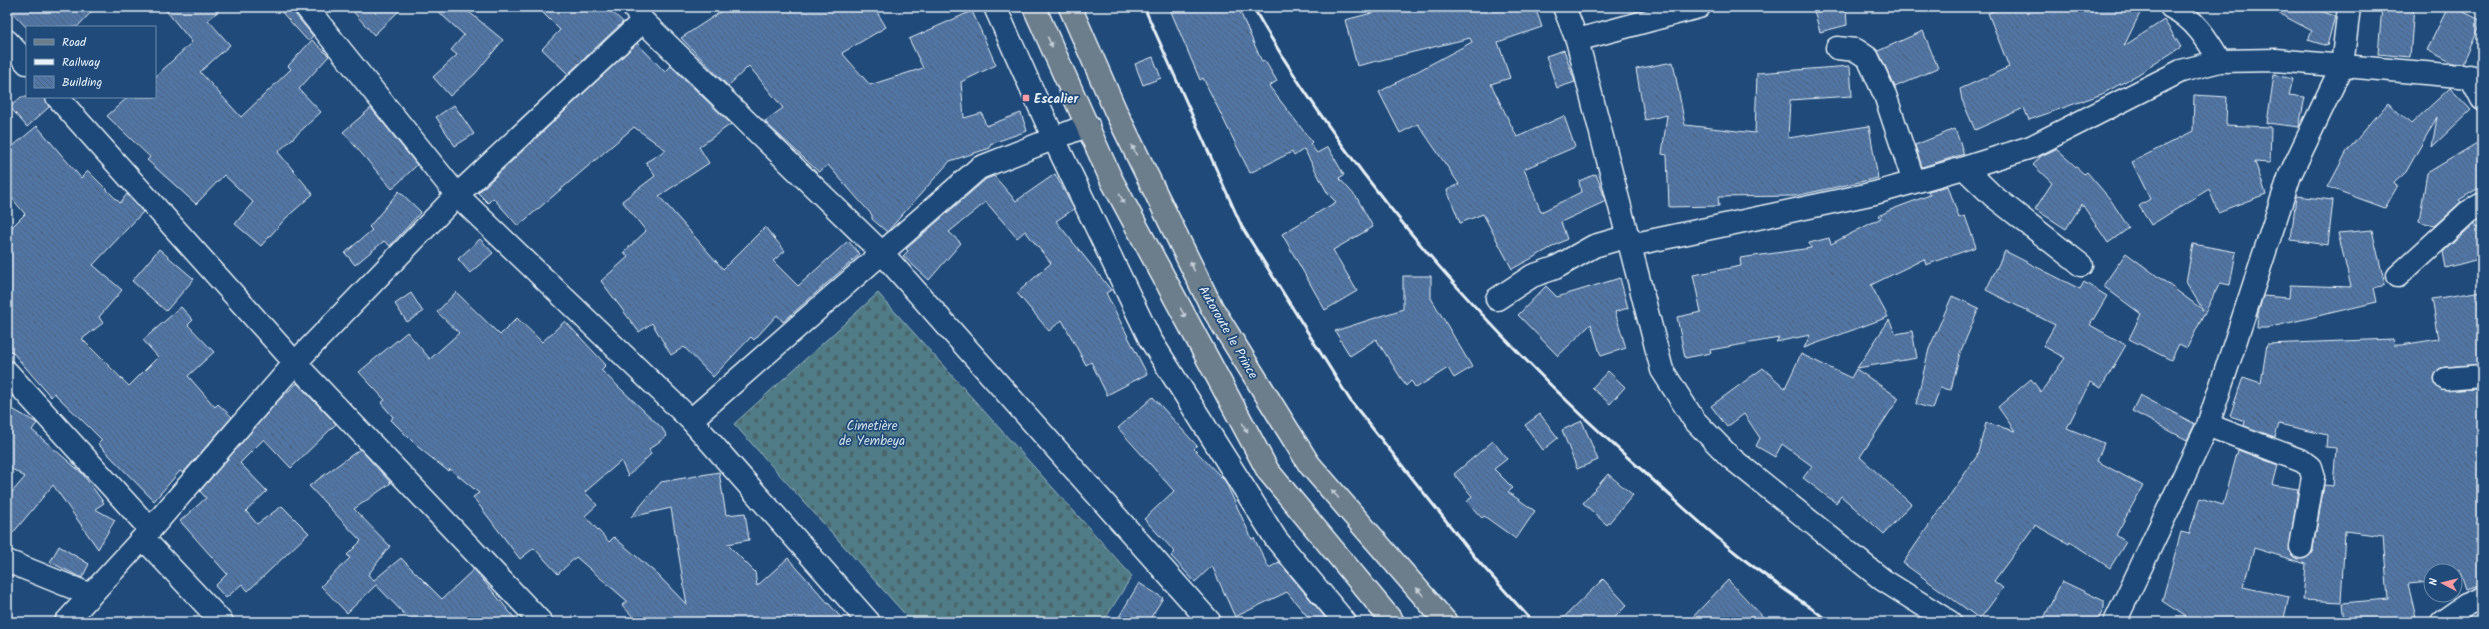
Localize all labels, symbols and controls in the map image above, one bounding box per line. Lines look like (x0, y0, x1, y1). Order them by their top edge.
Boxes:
legend (26, 26, 156, 98)
text: Road (62, 33, 87, 52)
one-way arrow (1047, 37, 1053, 48)
text: Railway (62, 53, 100, 72)
text: Building (62, 73, 102, 92)
place label: Escalier (1034, 89, 1079, 110)
marker: Escalier (1021, 93, 1031, 103)
one-way arrow (1131, 144, 1137, 155)
one-way arrow (1118, 193, 1125, 205)
one-way arrow (1189, 261, 1195, 272)
street label: Autoroute le Prince (1192, 282, 1263, 384)
one-way arrow (1180, 307, 1187, 319)
park label: Cimetière de Yembeya (839, 416, 905, 452)
one-way arrow (1242, 422, 1248, 433)
one-way arrow (1331, 489, 1340, 499)
north arrow (2423, 563, 2463, 603)
text: N (2425, 577, 2443, 586)
one-way arrow (1416, 587, 1425, 598)

